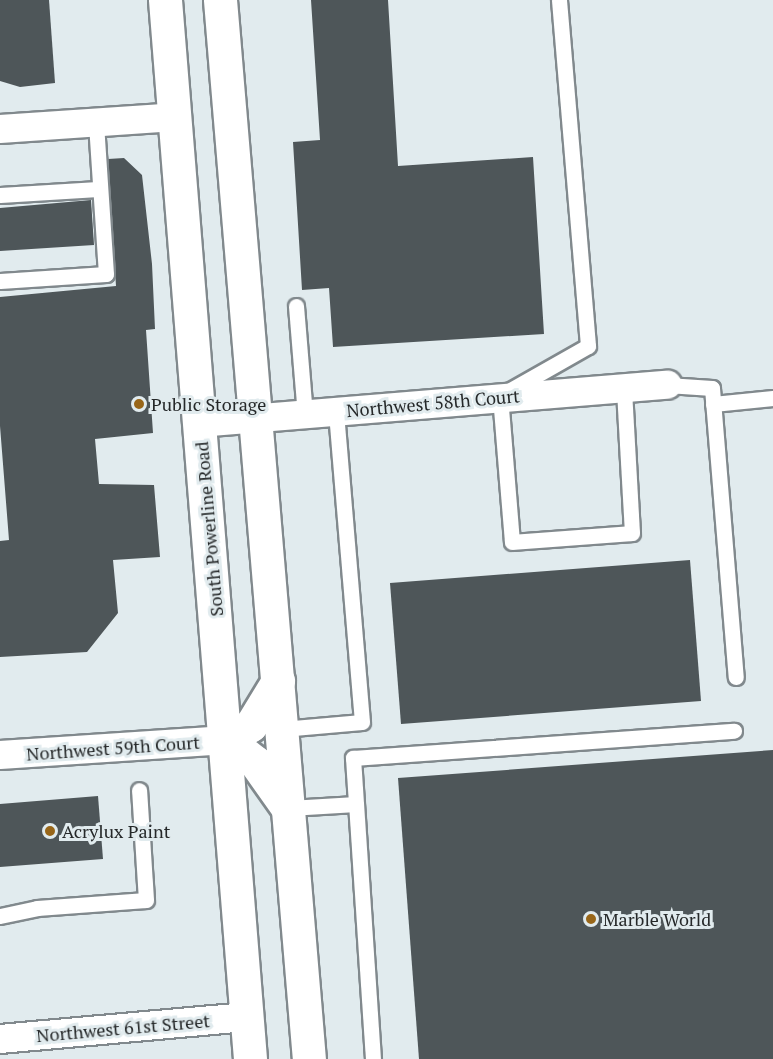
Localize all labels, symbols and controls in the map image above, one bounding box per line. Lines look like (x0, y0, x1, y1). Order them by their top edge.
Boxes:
street label: Northwest 58th Court (345, 385, 521, 421)
place label: Public Storage (151, 393, 266, 415)
marker: Public Storage (132, 397, 146, 411)
street label: South Powerline Road (191, 441, 227, 617)
street label: Northwest 59th Court (26, 731, 200, 765)
place label: Acrylux Paint (62, 820, 170, 842)
marker: Acrylux Paint (43, 824, 57, 838)
place label: Marble World (603, 908, 711, 930)
marker: Marble World (584, 912, 598, 926)
street label: Northwest 61st Street (35, 1010, 211, 1046)

